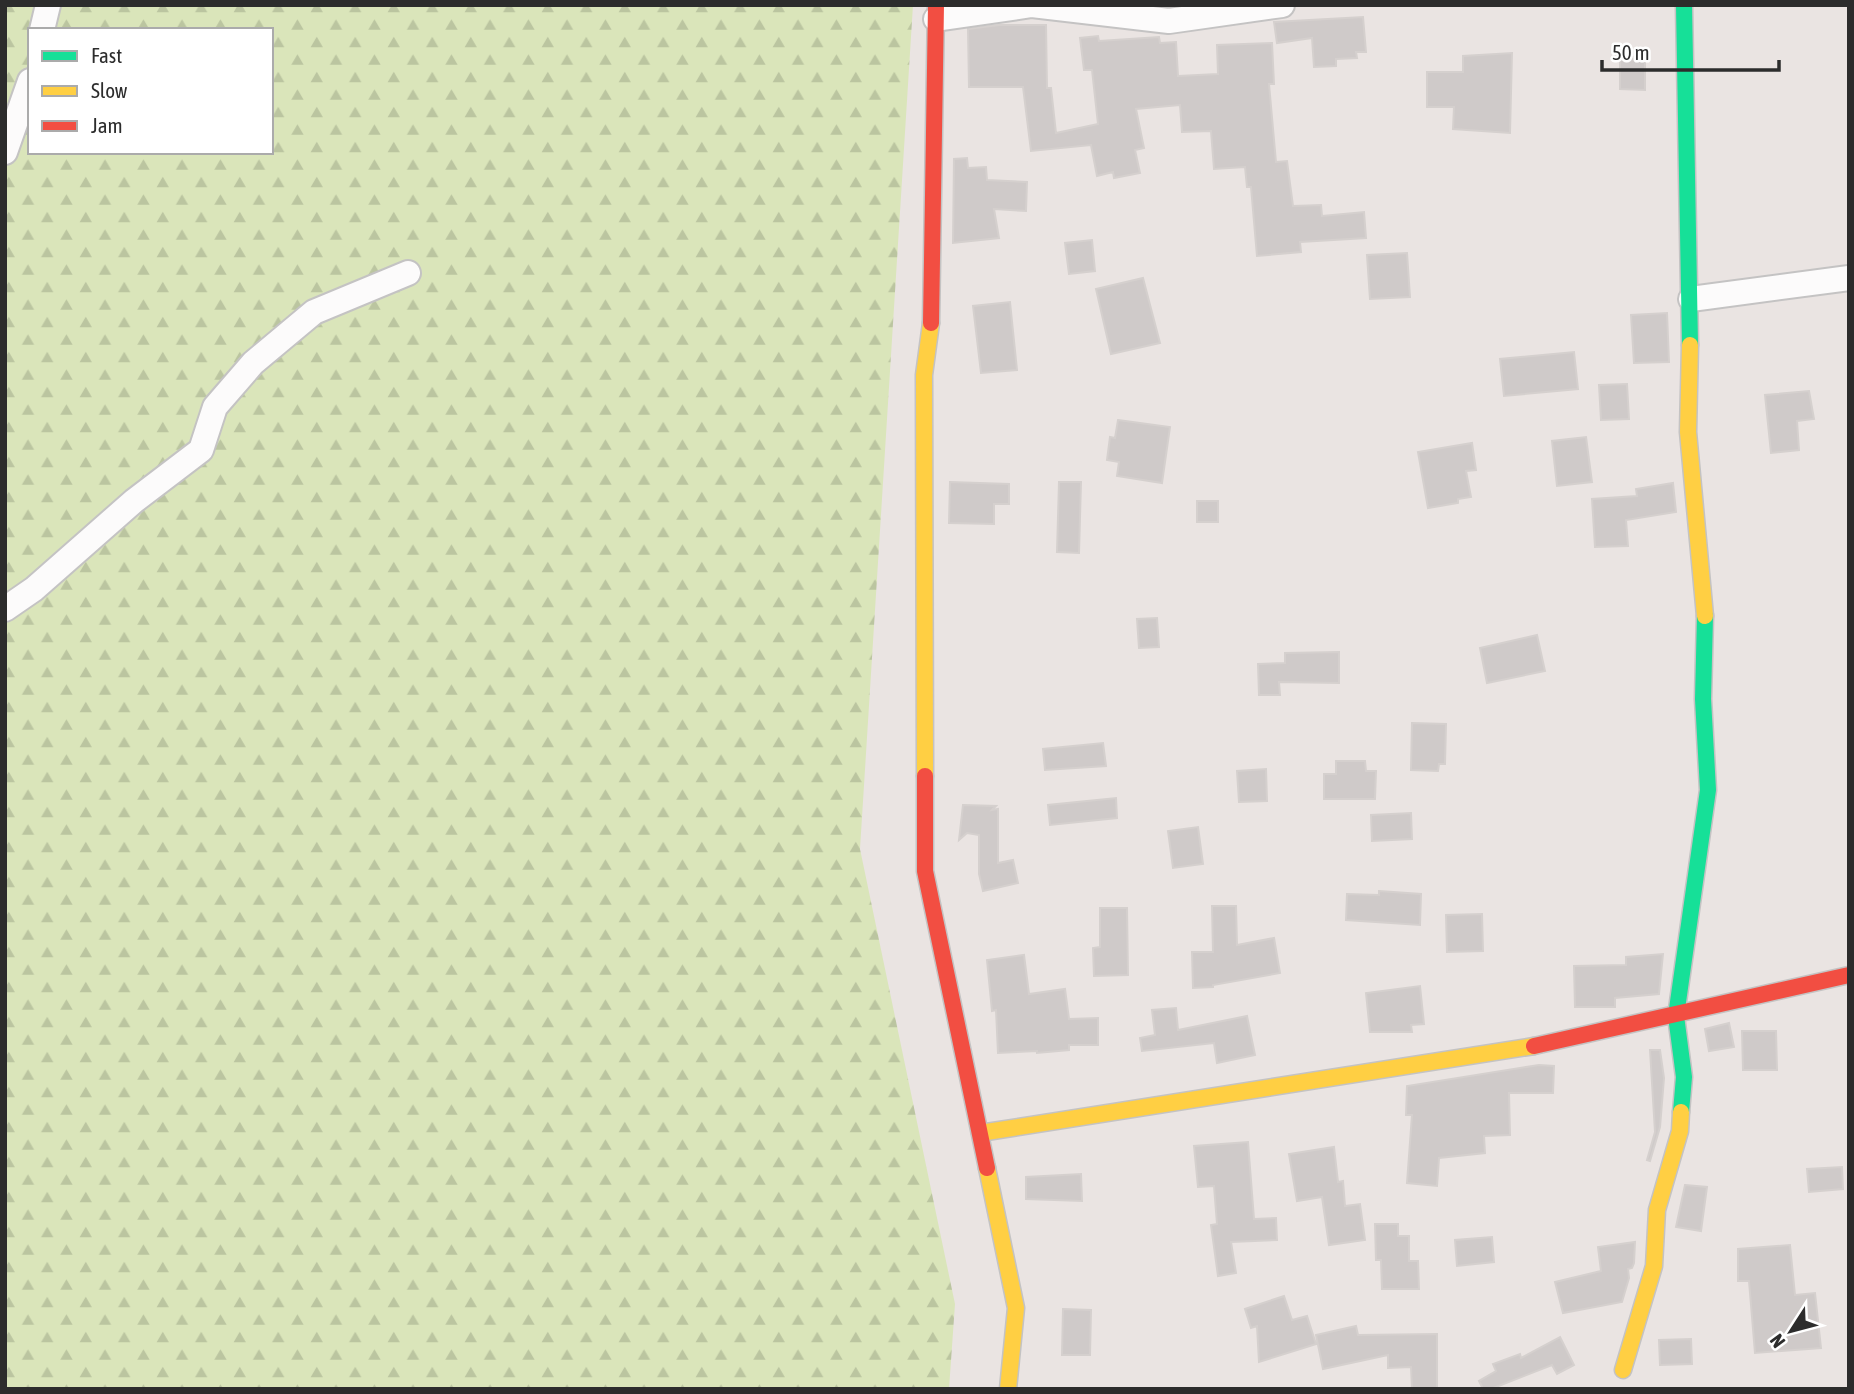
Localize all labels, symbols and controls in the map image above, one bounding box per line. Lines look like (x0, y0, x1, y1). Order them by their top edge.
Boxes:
legend (28, 28, 273, 154)
scale bar (1602, 28, 1779, 72)
text: 50 m (1612, 40, 1650, 64)
text: Fast (91, 43, 122, 67)
text: Slow (91, 78, 128, 102)
text: Jam (91, 113, 123, 137)
north arrow (1756, 1296, 1826, 1366)
text: N (1765, 1330, 1789, 1352)

